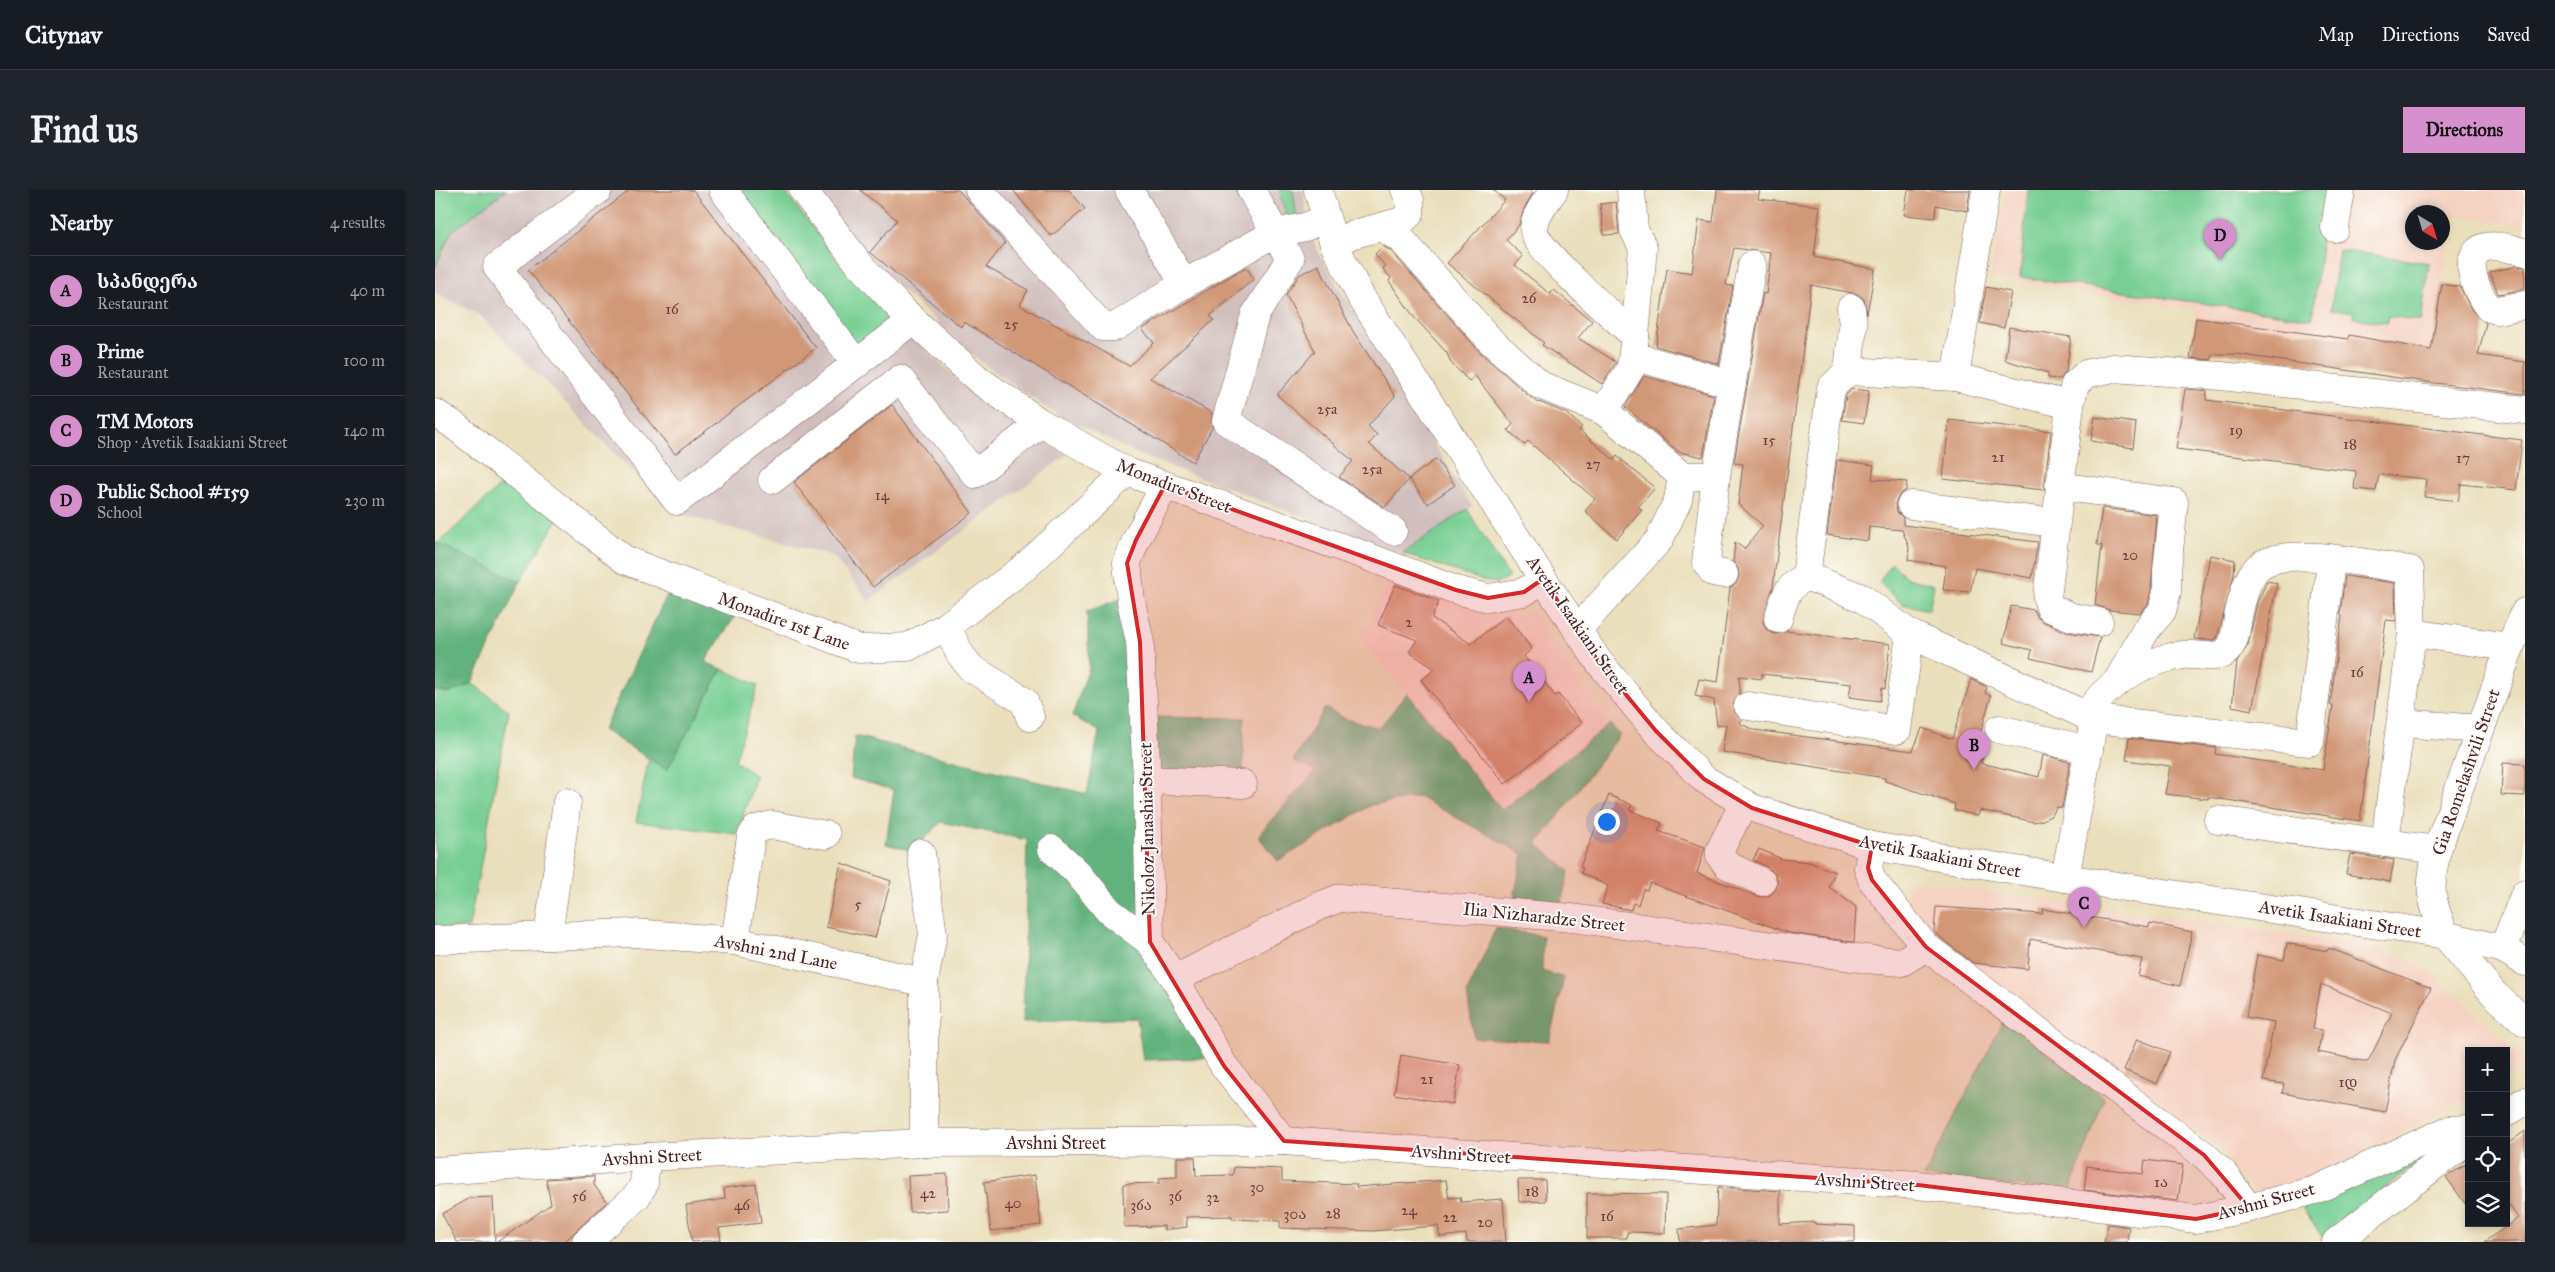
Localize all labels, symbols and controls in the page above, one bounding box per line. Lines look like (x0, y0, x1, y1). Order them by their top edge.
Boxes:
text: Citynav (25, 20, 102, 50)
text: Map (2318, 24, 2354, 46)
text: Directions (2382, 24, 2459, 46)
text: Saved (2487, 24, 2530, 46)
button: Directions (2403, 107, 2525, 153)
text: Find us (30, 109, 138, 152)
north arrow (2405, 205, 2450, 250)
text: Nearby (50, 210, 113, 236)
text: 4 results (330, 213, 385, 232)
pin: D (2204, 219, 2236, 260)
text: სპანდერა (97, 270, 198, 293)
text: A (61, 281, 71, 300)
text: 40 m (350, 281, 385, 300)
house number: 26 (1521, 289, 1538, 307)
text: Restaurant (97, 294, 169, 313)
house number: 16 (665, 300, 680, 318)
house number: 25 (1004, 315, 1018, 333)
text: Prime (97, 340, 144, 363)
text: B (61, 351, 71, 370)
text: 100 m (343, 351, 385, 370)
text: Restaurant (97, 363, 169, 382)
house number: 25a (1317, 400, 1338, 418)
text: TM Motors (97, 410, 193, 433)
text: C (61, 421, 71, 440)
text: 140 m (344, 421, 385, 440)
house number: 19 (2229, 421, 2243, 439)
house number: 15 (1763, 431, 1775, 449)
text: Shop · Avetik Isaakiani Street (97, 433, 288, 452)
house number: 18 (2343, 435, 2357, 453)
house number: 21 (1991, 448, 2005, 466)
house number: 17 (2456, 449, 2470, 467)
street label: Monadire Street (1113, 454, 1235, 518)
house number: 27 (1586, 455, 1601, 473)
house number: 25a (1362, 460, 1383, 478)
text: Public School #159 (97, 480, 250, 503)
house number: 14 (875, 486, 890, 504)
text: D (60, 491, 72, 510)
text: 230 m (345, 491, 385, 510)
text: School (97, 503, 142, 522)
house number: 20 (2122, 546, 2138, 564)
street label: Avetik Isaakiani Street (1522, 551, 1634, 699)
street label: Monadire 1st Lane (715, 587, 853, 655)
house number: 2 (1405, 613, 1413, 631)
pin: A (1513, 661, 1545, 702)
house number: 16 (2350, 663, 2365, 681)
street label: Gia Romelashvili Street (2427, 685, 2505, 858)
pin: B (1958, 729, 1990, 770)
street label: Nikoloz Janashia Street (1134, 742, 1161, 916)
your location (1594, 809, 1620, 835)
street label: Avetik Isaakiani Street (1856, 829, 2023, 883)
pin: C (2068, 887, 2100, 928)
house number: 5 (855, 895, 862, 913)
street label: Avetik Isaakiani Street (2256, 895, 2424, 943)
street label: Ilia Nizharadze Street (1462, 898, 1627, 937)
street label: Avshni 2nd Lane (712, 929, 839, 975)
map controls (2465, 1047, 2510, 1227)
button: + (2465, 1047, 2510, 1092)
house number: 21 (1420, 1070, 1434, 1088)
house number: 1დ (2339, 1073, 2357, 1091)
button: − (2465, 1092, 2510, 1137)
street label: Avshni Street (1005, 1132, 1107, 1154)
button: locate (2465, 1137, 2510, 1182)
street label: Avshni Street (1409, 1139, 1512, 1169)
street label: Avshni Street (601, 1143, 703, 1171)
street label: Avshni Street (1813, 1167, 1916, 1197)
house number: 1ა (2154, 1173, 2168, 1191)
street label: Avshni Street (2214, 1177, 2318, 1225)
house number: 30 (1250, 1178, 1264, 1196)
house number: 18 (1525, 1182, 1539, 1200)
button: layers (2465, 1182, 2510, 1227)
house number: 42 (920, 1184, 936, 1202)
house number: 56 (572, 1187, 588, 1205)
house number: 36 (1168, 1187, 1183, 1205)
house number: 32 (1206, 1188, 1220, 1206)
house number: 40 (1004, 1194, 1022, 1212)
house number: 46 (734, 1196, 751, 1214)
house number: 36ა (1130, 1196, 1152, 1214)
house number: 24 (1401, 1201, 1418, 1219)
house number: 28 (1325, 1204, 1341, 1222)
house number: 30ა (1284, 1205, 1306, 1223)
house number: 16 (1600, 1207, 1615, 1225)
house number: 22 (1443, 1208, 1458, 1226)
house number: 20 (1477, 1213, 1493, 1231)

